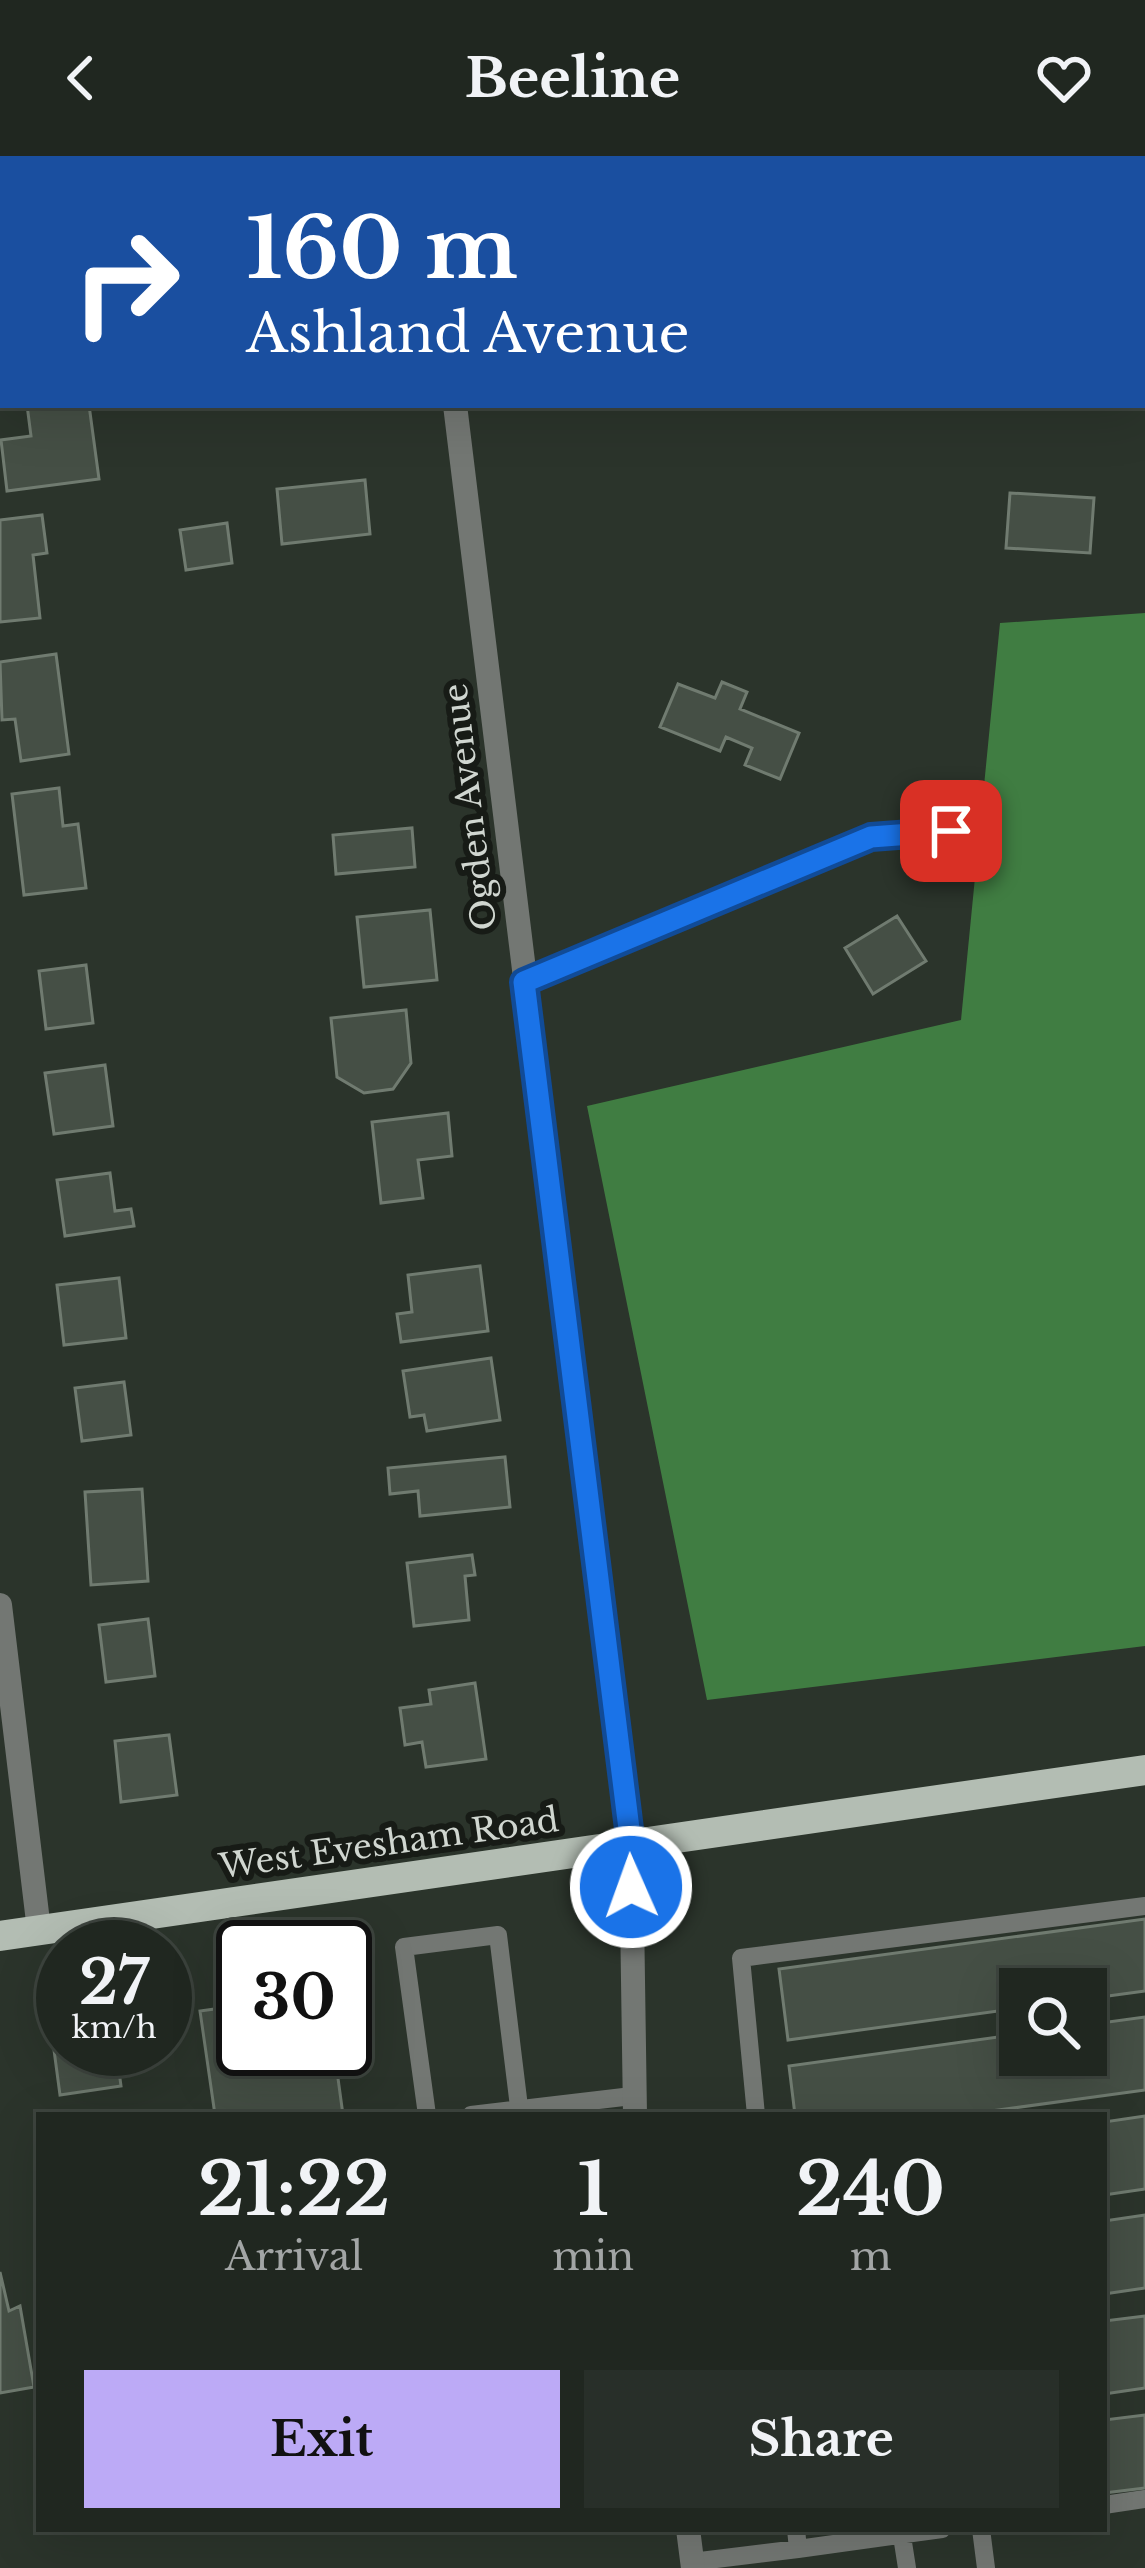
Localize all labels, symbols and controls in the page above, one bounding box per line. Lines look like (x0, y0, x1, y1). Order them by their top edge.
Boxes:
icon: back (48, 45, 114, 111)
text: Beeline (465, 45, 680, 112)
icon: heart (1031, 45, 1097, 111)
text: 160 m (246, 197, 518, 301)
icon: right (48, 204, 204, 360)
text: Ashland Avenue (246, 300, 689, 367)
street label: Ogden Avenue (435, 681, 505, 933)
pin (900, 780, 1002, 882)
icon: arrive (918, 798, 984, 864)
street label: West Evesham Road (216, 1799, 561, 1887)
position arrow (568, 1824, 694, 1950)
speed limit sign: 30 (216, 1920, 372, 2076)
text: 27 (79, 1946, 149, 2020)
map controls (999, 1968, 1107, 2076)
button: search (999, 1968, 1107, 2076)
text: km/h (71, 2009, 157, 2046)
text: 21:22 (198, 2145, 390, 2234)
text: 1 (578, 2145, 609, 2234)
text: 240 (796, 2145, 945, 2234)
text: Arrival (225, 2232, 363, 2281)
text: min (552, 2232, 634, 2281)
text: m (850, 2232, 892, 2281)
button: Exit (84, 2370, 560, 2508)
button: Share (584, 2370, 1059, 2508)

